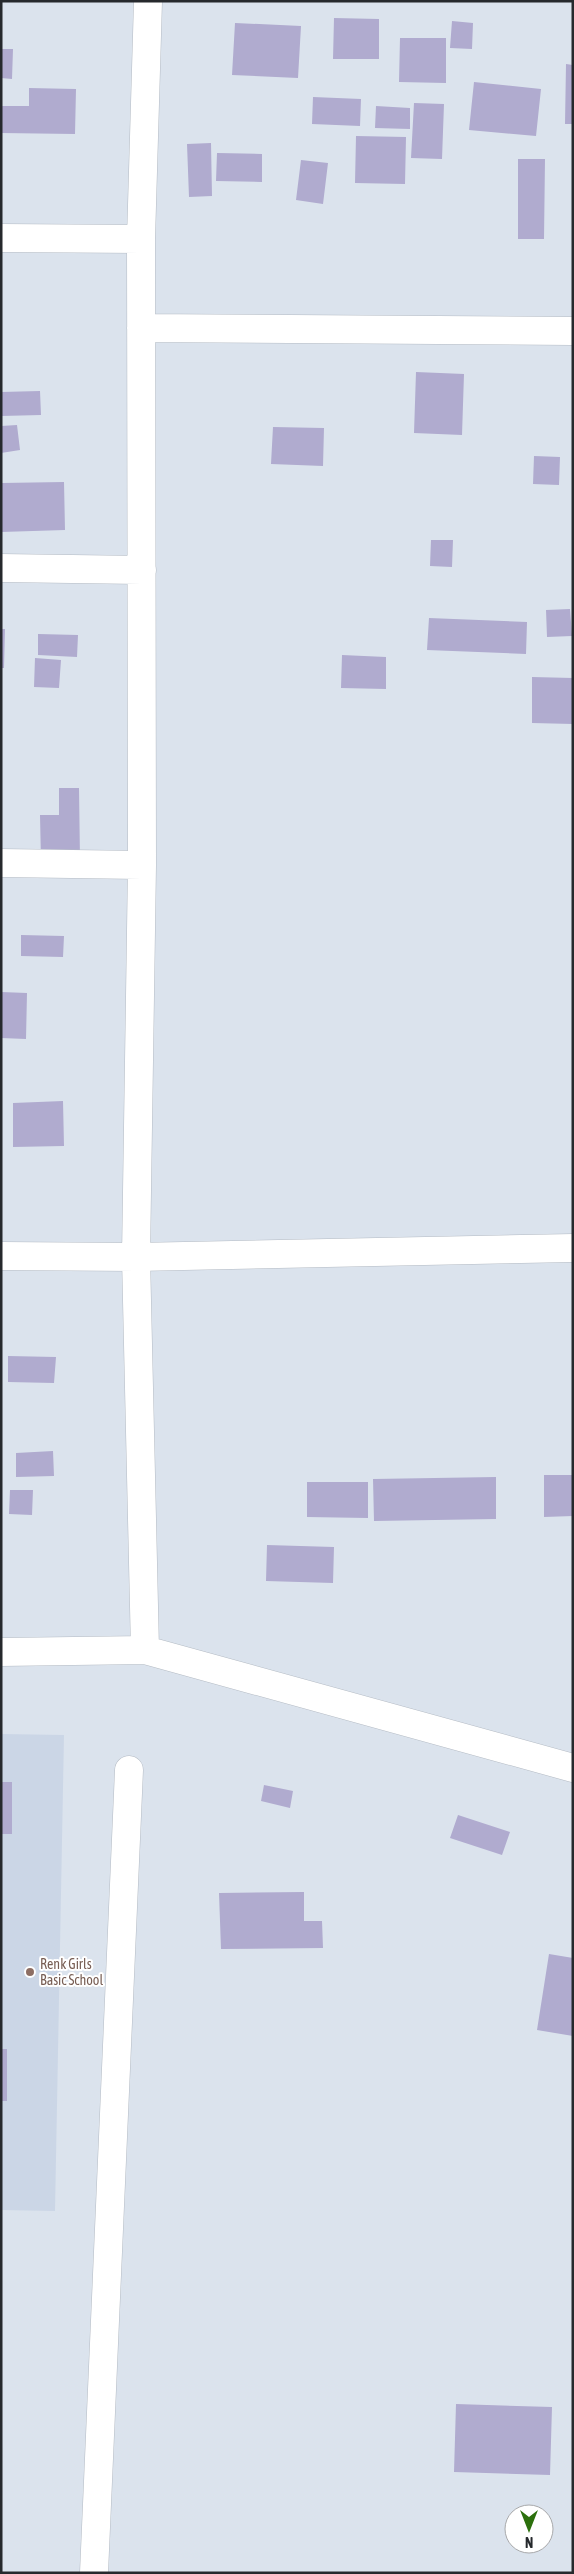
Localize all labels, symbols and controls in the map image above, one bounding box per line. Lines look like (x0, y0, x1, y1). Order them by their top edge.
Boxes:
place label: Renk Girls Basic School (40, 1956, 103, 1988)
marker: Renk Girls Basic School (24, 1966, 36, 1978)
north arrow (504, 2504, 554, 2554)
text: N (525, 2534, 533, 2550)

